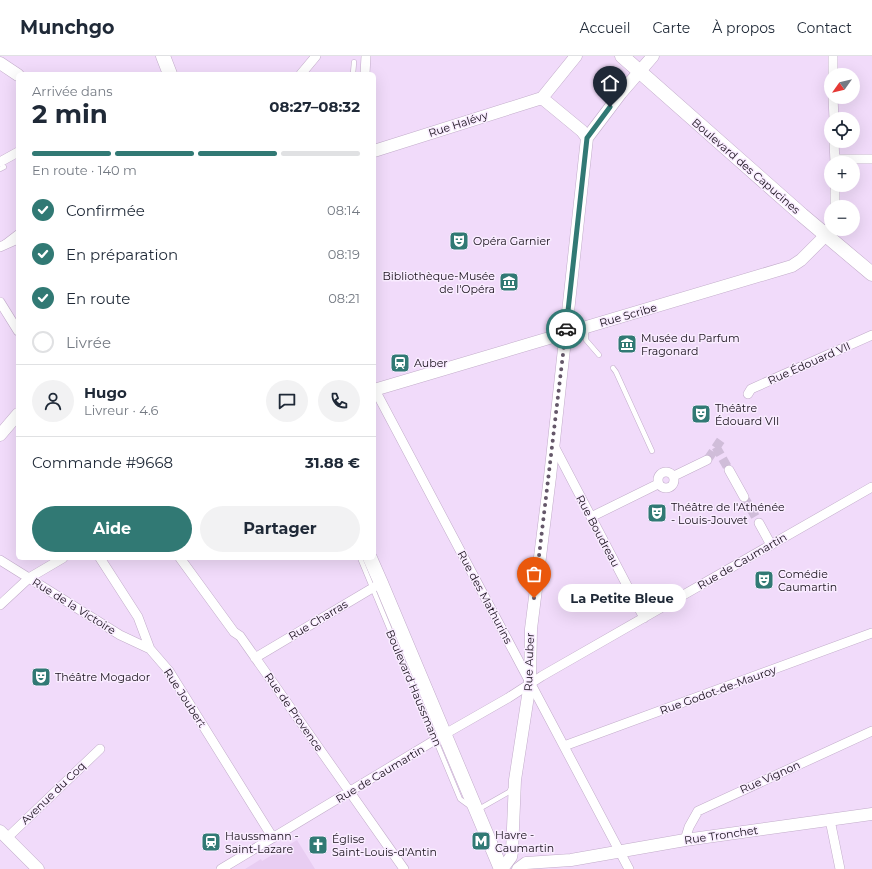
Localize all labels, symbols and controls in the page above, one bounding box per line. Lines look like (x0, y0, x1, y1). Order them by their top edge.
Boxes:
text: Munchgo (20, 16, 115, 39)
text: Accueil (580, 19, 631, 37)
text: Carte (653, 19, 690, 37)
text: À propos (712, 19, 775, 37)
text: Contact (797, 19, 852, 37)
pin (593, 66, 627, 107)
north arrow (824, 68, 860, 104)
map controls (824, 68, 860, 236)
icon: home (599, 72, 621, 94)
text: Arrivée dans (32, 83, 113, 99)
text: 08:27–08:32 (269, 97, 360, 116)
text: 2 min (32, 98, 108, 130)
street label: Rue Halévy (427, 108, 490, 140)
button: locate (824, 112, 860, 148)
street label: Boulevard des Capucines (689, 115, 803, 217)
button: + (824, 156, 860, 192)
text: En route · 140 m (32, 162, 137, 178)
icon: check (32, 199, 54, 221)
button: − (824, 200, 860, 236)
text: Confirmée (66, 201, 145, 220)
text: 08:14 (327, 202, 360, 218)
theatre icon: Opéra Garnier (448, 230, 470, 252)
place label: Opéra Garnier (473, 234, 550, 248)
icon: check (32, 243, 54, 265)
text: En préparation (66, 245, 178, 264)
text: 08:19 (328, 246, 360, 262)
place label: Bibliothèque-Musée de l'Opéra (383, 269, 495, 296)
museum icon: Bibliothèque-Musée de l'Opéra (498, 271, 520, 293)
icon: check (32, 287, 54, 309)
text: En route (66, 289, 130, 308)
text: 08:21 (328, 290, 360, 306)
street label: Rue Scribe (598, 300, 659, 330)
courier (546, 309, 586, 349)
icon: car (555, 318, 577, 340)
place label: Musée du Parfum Fragonard (641, 331, 740, 358)
text: Livrée (66, 333, 111, 352)
museum icon: Musée du Parfum Fragonard (616, 333, 638, 355)
street label: Rue Édouard VII (765, 338, 853, 388)
station icon: Auber (389, 352, 411, 374)
place label: Auber (414, 356, 448, 370)
button: person (32, 380, 74, 422)
button: chat (266, 380, 308, 422)
button: phone (318, 380, 360, 422)
text: Hugo (84, 383, 127, 402)
place label: Théâtre Édouard VII (715, 401, 779, 428)
text: Livreur · 4.6 (84, 402, 159, 418)
theatre icon: Théâtre Édouard VII (690, 403, 712, 425)
text: Commande #9668 (32, 453, 173, 472)
text: 31.88 € (305, 453, 360, 472)
street label: Rue Boudreau (573, 493, 623, 569)
place label: Théâtre de l'Athénée - Louis-Jouvet (671, 500, 785, 527)
theatre icon: Théâtre de l'Athénée - Louis-Jouvet (646, 502, 668, 524)
button: Aide (32, 506, 192, 552)
button: Partager (200, 506, 360, 552)
street label: Rue de Caumartin (695, 530, 789, 592)
street label: Rue des Mathurins (454, 548, 516, 647)
pin (517, 557, 551, 598)
icon: bag (523, 563, 545, 585)
place label: Comédie Caumartin (778, 567, 837, 594)
theatre icon: Comédie Caumartin (753, 569, 775, 591)
street label: Rue de la Victoire (30, 575, 119, 638)
callout: La Petite Bleue (558, 584, 686, 612)
text: La Petite Bleue (570, 590, 674, 606)
street label: Rue Charras (286, 596, 351, 643)
street label: Boulevard Haussmann (383, 627, 445, 749)
street label: Rue Auber (521, 632, 537, 692)
street label: Rue Godot-de-Mauroy (658, 662, 778, 718)
theatre icon: Théâtre Mogador (30, 666, 52, 688)
street label: Rue Joubert (161, 666, 210, 731)
place label: Théâtre Mogador (55, 670, 150, 684)
street label: Rue de Provence (262, 670, 327, 754)
street label: Rue de Caumartin (333, 742, 427, 806)
street label: Rue Vignon (738, 757, 802, 797)
street label: Avenue du Coq (18, 759, 88, 827)
street label: Rue Tronchet (683, 823, 759, 847)
place label: Havre - Caumartin (495, 828, 554, 855)
place label: Haussmann - Saint-Lazare (225, 829, 299, 856)
metro station icon: Havre - Caumartin (470, 830, 492, 852)
station icon: Haussmann - Saint-Lazare (200, 831, 222, 853)
place label: Église Saint-Louis-d'Antin (332, 832, 437, 859)
church icon: Église Saint-Louis-d'Antin (307, 834, 329, 856)

